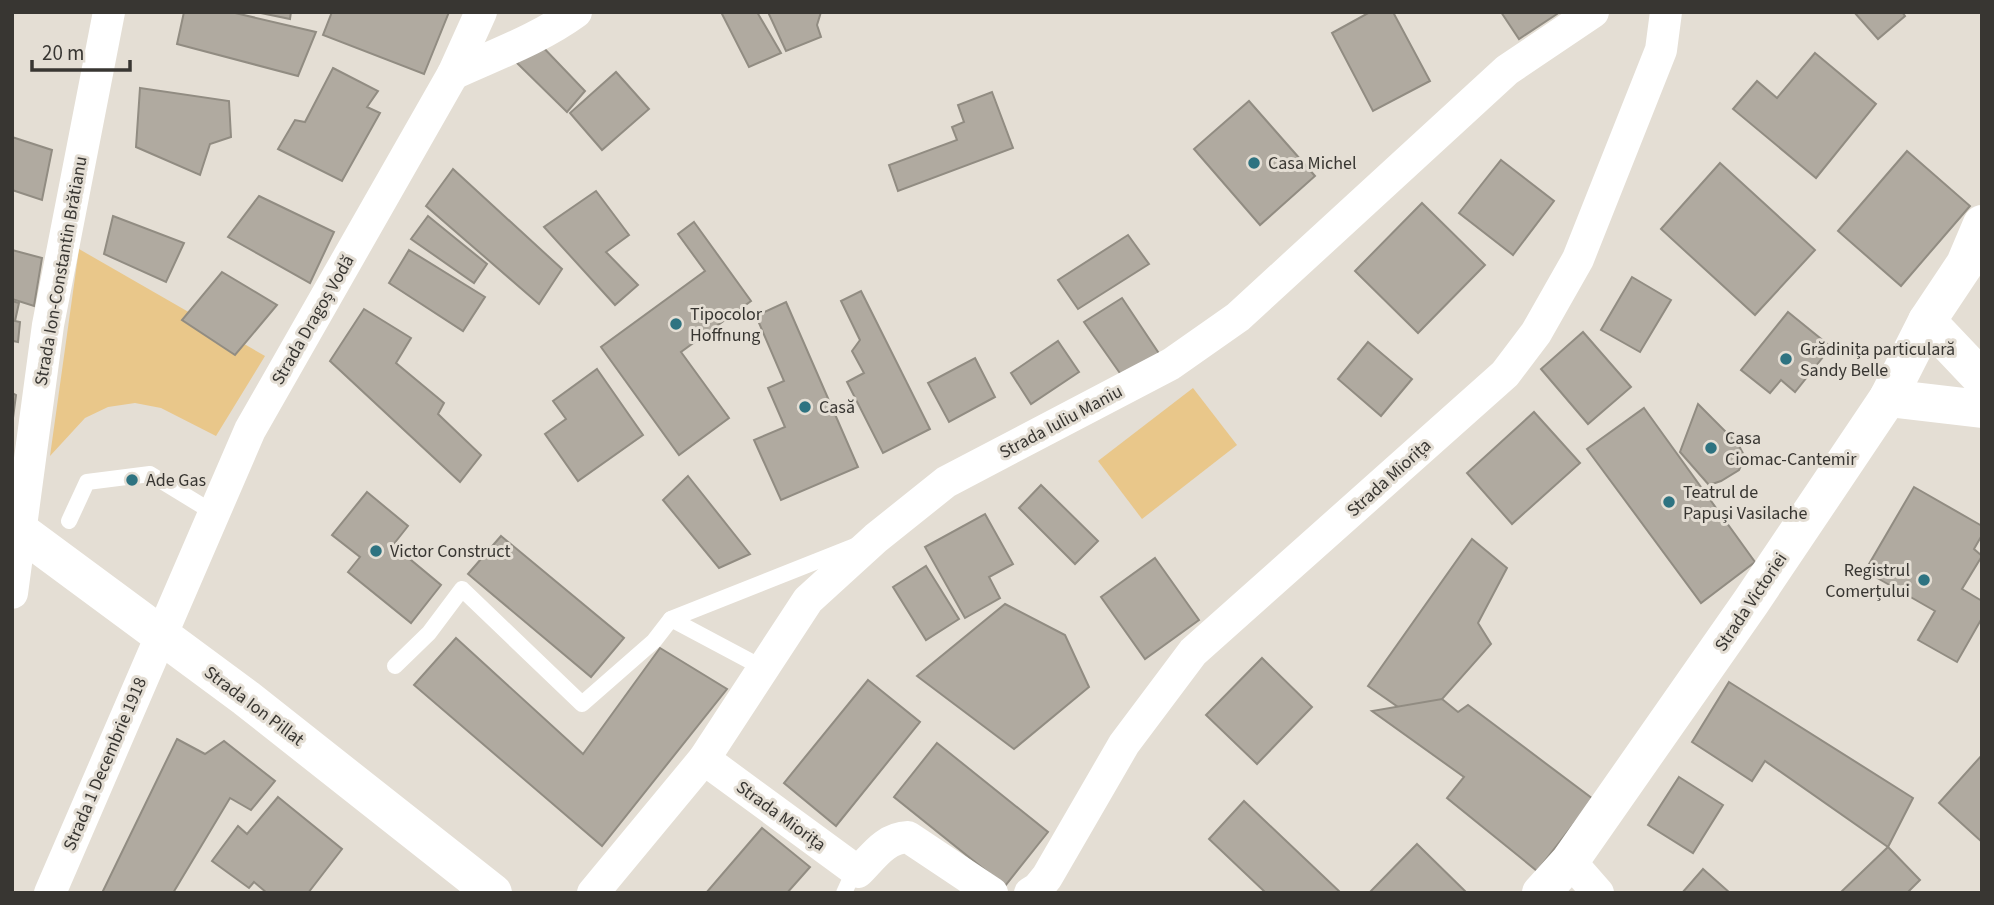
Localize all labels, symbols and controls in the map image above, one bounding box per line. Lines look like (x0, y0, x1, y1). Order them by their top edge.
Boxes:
scale bar (32, 28, 130, 72)
text: 20 m (42, 38, 84, 68)
place label: Casa Michel (1268, 151, 1357, 176)
street label: Strada Ion-Constantin Brătianu (28, 154, 94, 388)
marker: Casa Michel (1246, 155, 1262, 171)
street label: Strada Dragoș Vodă (266, 250, 360, 390)
place label: Tipocolor Hoffnung (690, 302, 763, 348)
marker: Tipocolor Hoffnung (668, 316, 684, 332)
place label: Grădinița particulară Sandy Belle (1800, 337, 1955, 383)
marker: Grădinița particulară Sandy Belle (1778, 351, 1794, 367)
street label: Strada Iuliu Maniu (995, 379, 1127, 465)
place label: Casă (819, 395, 855, 420)
marker: Casă (797, 399, 813, 415)
place label: Casa Ciomac-Cantemir (1725, 426, 1857, 472)
street label: Strada Miorița (1341, 433, 1437, 523)
marker: Casa Ciomac-Cantemir (1703, 440, 1719, 456)
place label: Ade Gas (146, 468, 206, 493)
marker: Ade Gas (124, 472, 140, 488)
place label: Teatrul de Papuși Vasilache (1683, 480, 1807, 526)
marker: Teatrul de Papuși Vasilache (1661, 494, 1677, 510)
place label: Victor Construct (390, 539, 510, 564)
marker: Victor Construct (368, 543, 384, 559)
street label: Strada Victoriei (1709, 548, 1793, 656)
place label: Registrul Comerțului (1825, 558, 1910, 604)
marker: Registrul Comerțului (1916, 572, 1932, 588)
street label: Strada Ion Pillat (199, 660, 309, 752)
street label: Strada 1 Decembrie 1918 (57, 673, 153, 854)
street label: Strada Miorița (731, 775, 831, 857)

